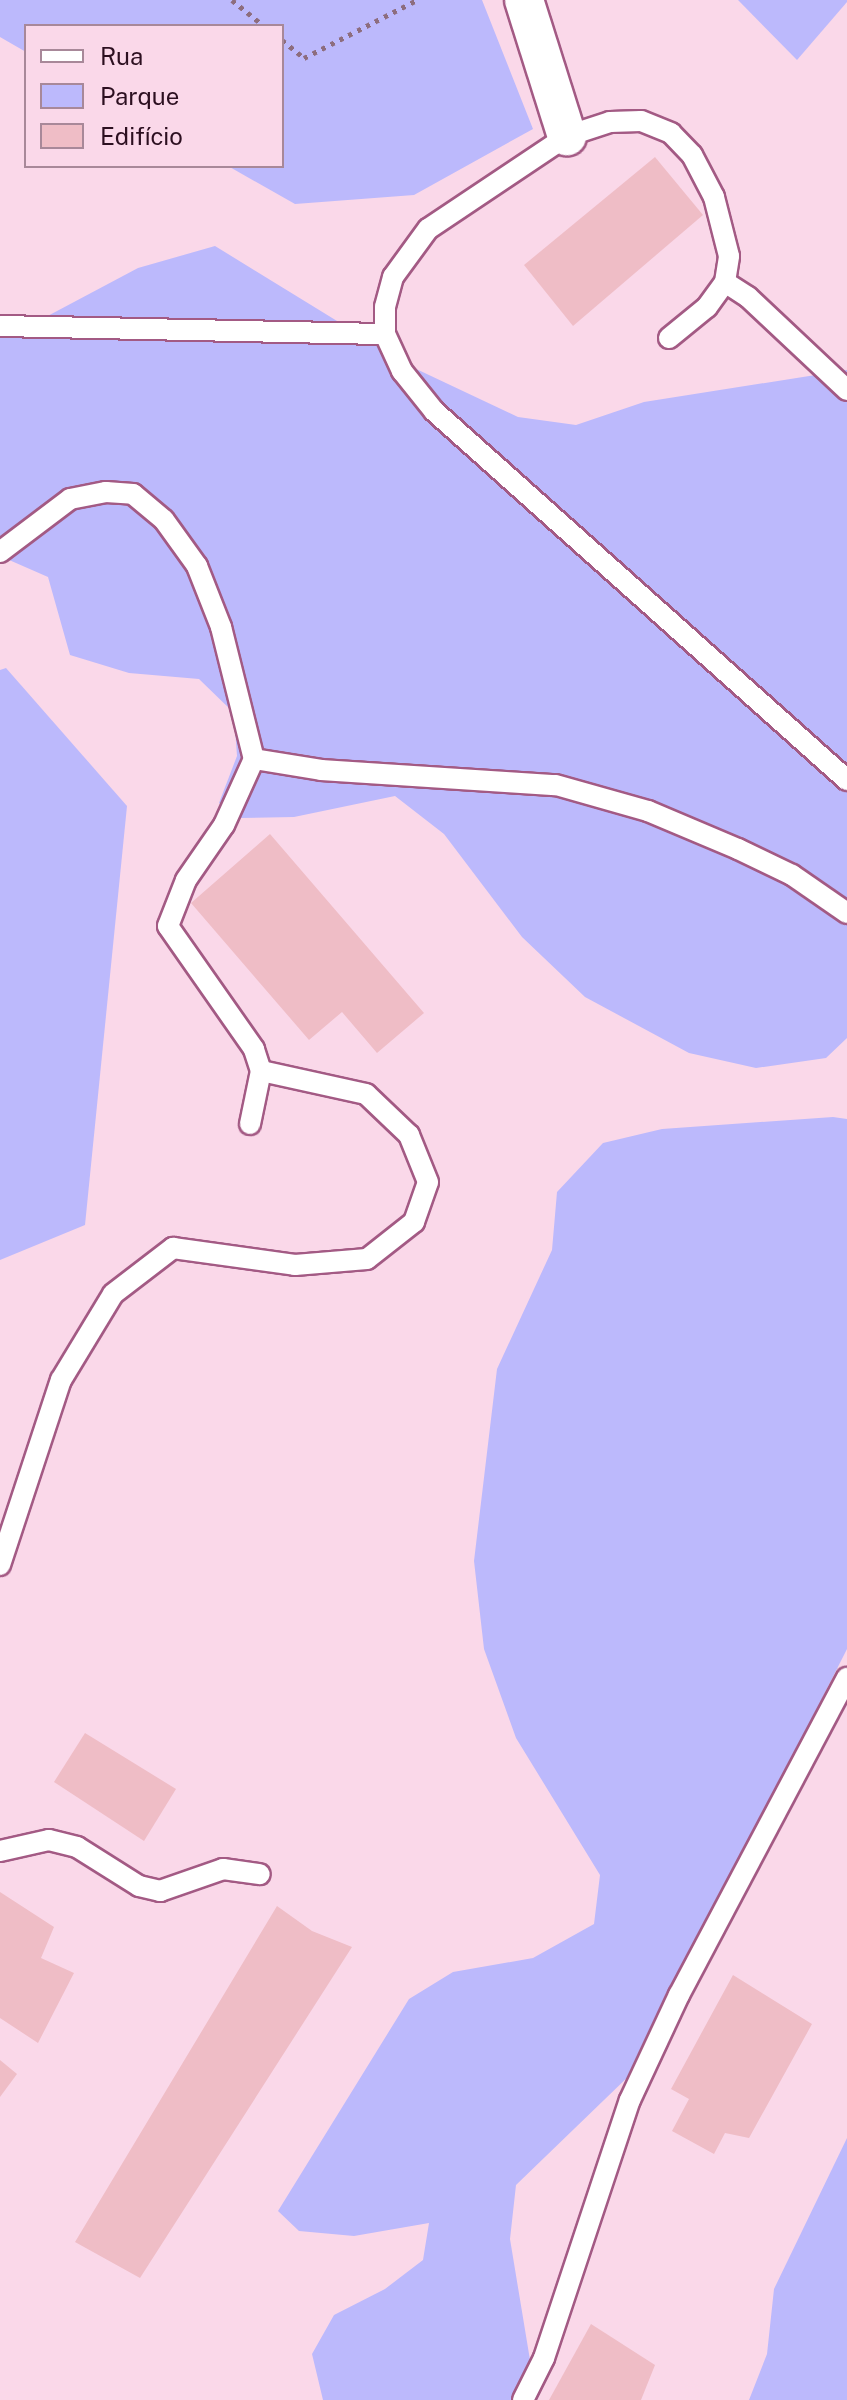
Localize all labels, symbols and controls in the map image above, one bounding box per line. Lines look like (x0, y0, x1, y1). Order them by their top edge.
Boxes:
legend (24, 24, 284, 168)
text: Rua (100, 42, 143, 70)
text: Parque (100, 82, 179, 110)
text: Edifício (100, 122, 183, 150)

